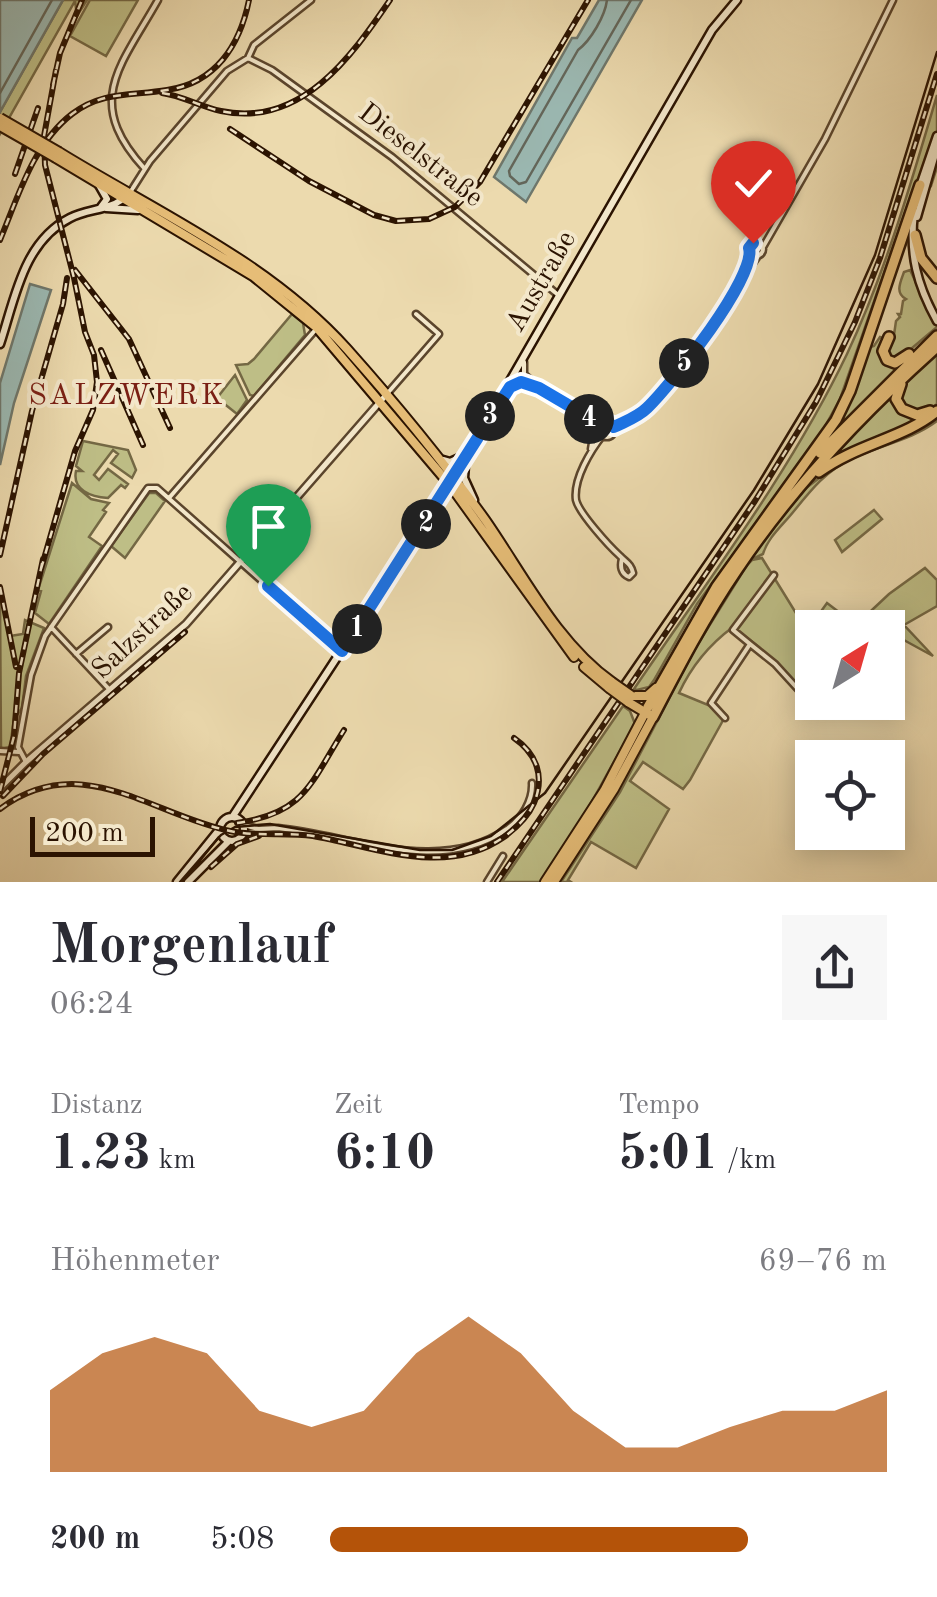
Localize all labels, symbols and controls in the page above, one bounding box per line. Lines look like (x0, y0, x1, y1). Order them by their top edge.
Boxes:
street label: Dieselstraße (352, 99, 488, 213)
pin (711, 141, 796, 244)
icon: check (726, 156, 781, 211)
street label: Austraße (502, 227, 582, 337)
pin: 5 (659, 338, 709, 388)
text: 5 (676, 349, 692, 377)
district label: SALZWERK (28, 381, 226, 411)
pin: 3 (465, 391, 515, 441)
pin: 4 (564, 394, 614, 444)
text: 3 (482, 402, 498, 430)
text: 4 (581, 405, 597, 433)
pin (226, 484, 311, 587)
icon: arrive (241, 499, 296, 554)
pin: 2 (401, 499, 451, 549)
text: 2 (418, 510, 434, 538)
street label: Salzstraße (87, 579, 199, 685)
pin: 1 (332, 604, 382, 654)
north arrow (795, 610, 905, 720)
map controls (795, 610, 905, 850)
text: 1 (349, 615, 365, 643)
button: locate (795, 740, 905, 850)
scale bar (30, 812, 155, 856)
text: 200 m (45, 820, 124, 848)
button: share (782, 915, 887, 1020)
text: Morgenlauf (50, 920, 332, 975)
text: 06:24 (50, 989, 133, 1021)
text: Distanz (50, 1092, 143, 1120)
text: Zeit (334, 1092, 383, 1120)
text: Tempo (618, 1092, 700, 1120)
text: 1.23 (50, 1130, 151, 1180)
text: 6:10 (334, 1130, 435, 1180)
text: 5:01 (618, 1130, 719, 1180)
text: km (151, 1147, 196, 1175)
text: /km (719, 1147, 776, 1175)
text: Höhenmeter (50, 1246, 220, 1278)
text: 69–76 m (759, 1246, 887, 1278)
text: 200 m (50, 1524, 140, 1556)
text: 5:08 (210, 1524, 275, 1556)

